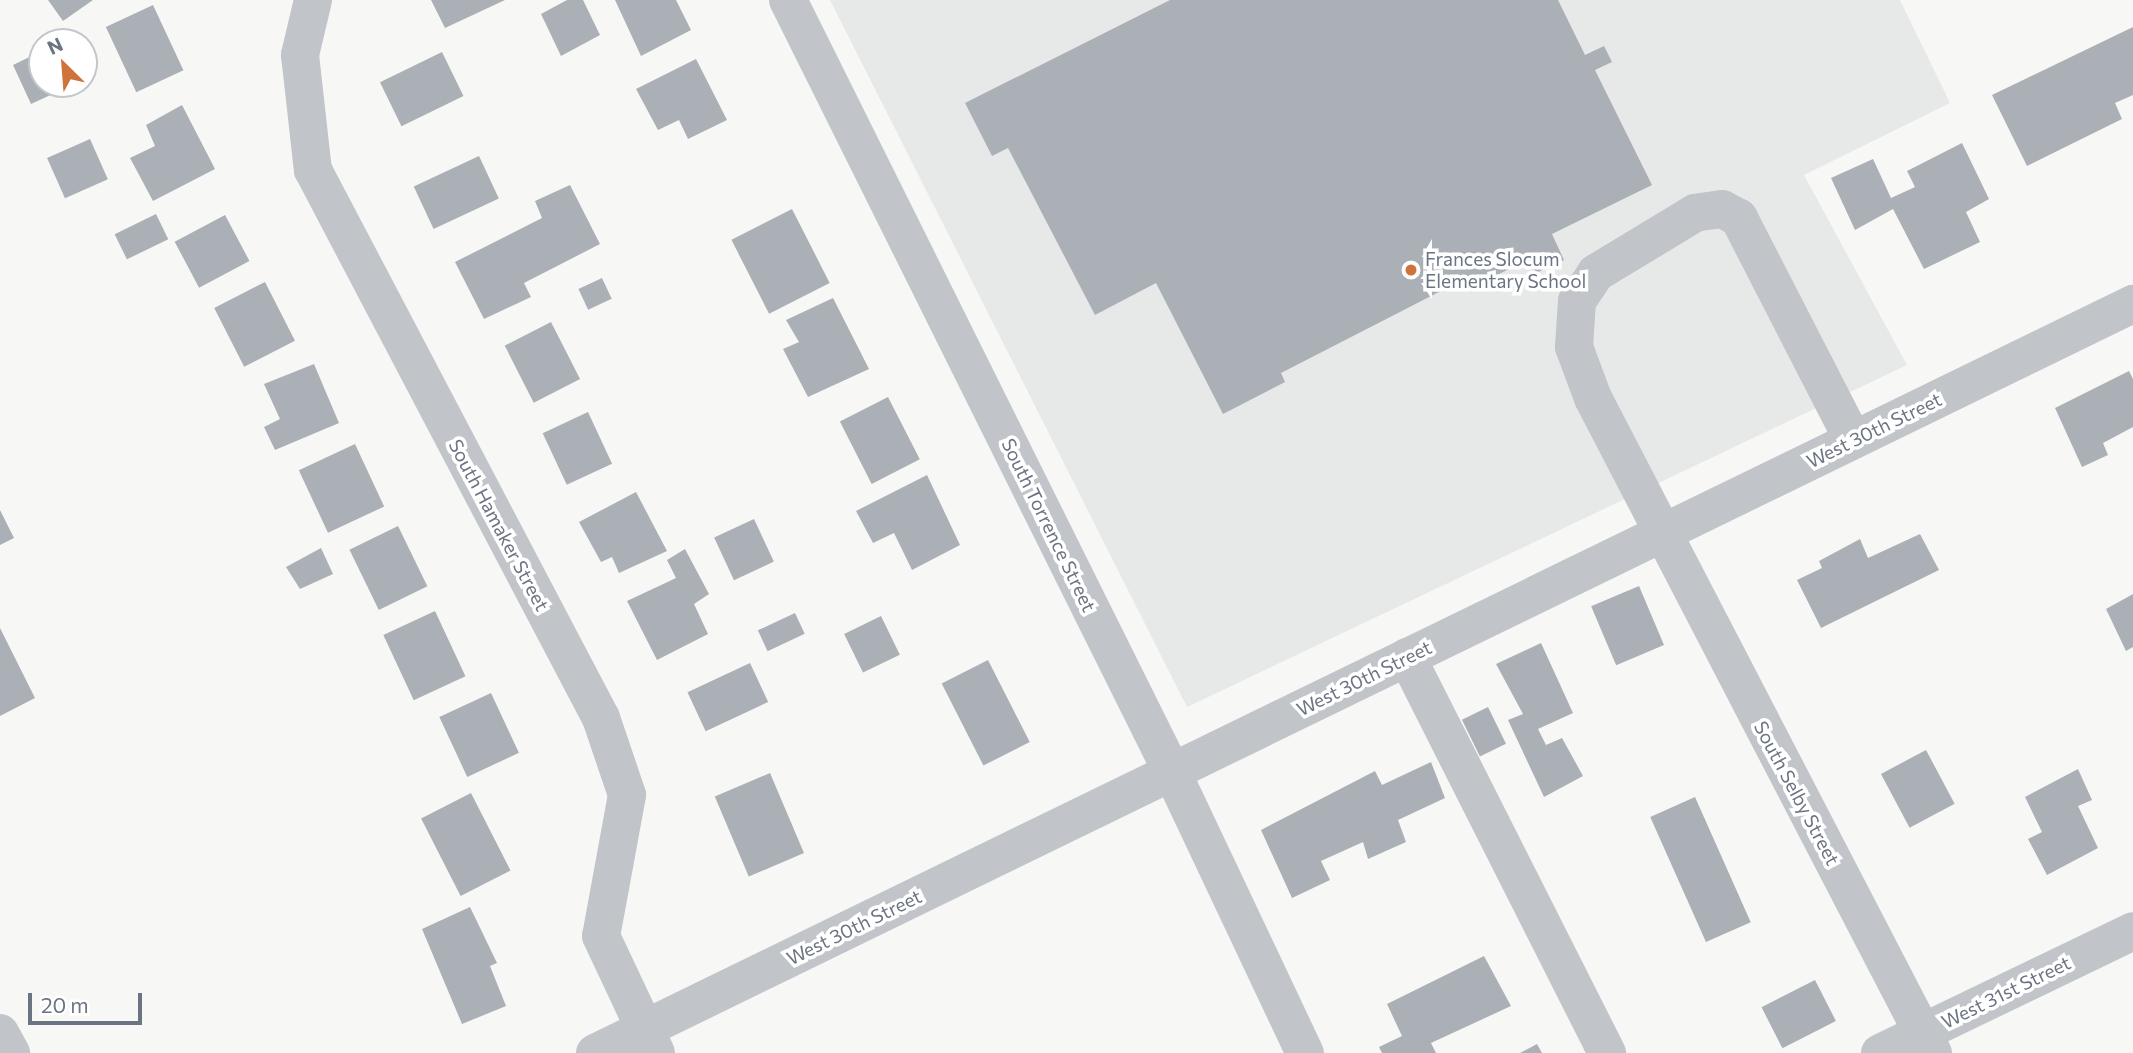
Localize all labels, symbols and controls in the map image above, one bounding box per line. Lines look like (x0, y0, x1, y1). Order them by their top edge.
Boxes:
north arrow (28, 28, 98, 98)
text: N (43, 32, 66, 59)
place label: Frances Slocum Elementary School (1425, 248, 1586, 292)
marker: Frances Slocum Elementary School (1403, 262, 1419, 278)
street label: West 30th Street (1803, 387, 1945, 473)
street label: South Hamaker Street (444, 435, 554, 615)
street label: South Torrence Street (997, 435, 1101, 615)
street label: West 30th Street (1293, 635, 1435, 721)
street label: South Selby Street (1749, 717, 1845, 869)
street label: West 30th Street (783, 884, 925, 970)
street label: West 31st Street (1938, 951, 2074, 1033)
scale bar (32, 979, 145, 1023)
text: 20 m (41, 992, 89, 1017)

